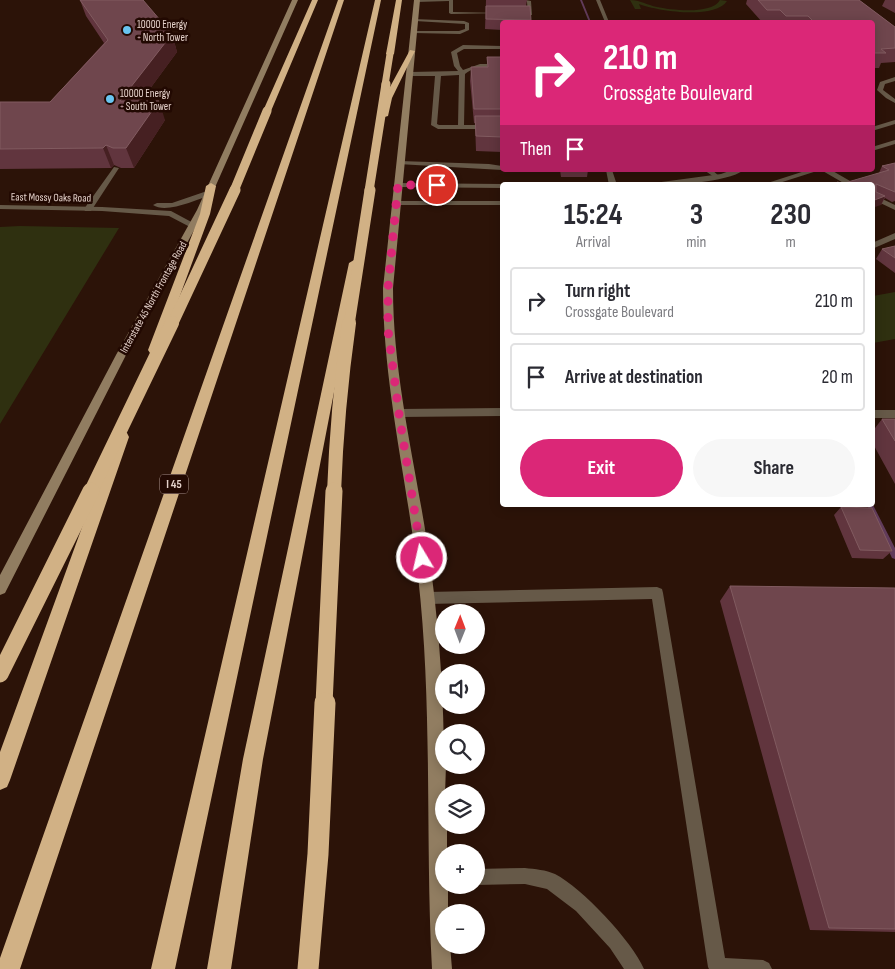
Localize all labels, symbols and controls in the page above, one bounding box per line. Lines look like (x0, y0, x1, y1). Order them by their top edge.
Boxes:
place label: 10000 Energy - North Tower (137, 18, 188, 44)
marker: 10000 Energy - North Tower (121, 24, 133, 36)
text: 210 m (603, 37, 677, 80)
icon: right (520, 40, 585, 105)
text: Crossgate Boulevard (603, 80, 753, 107)
place label: 10000 Energy - South Tower (120, 87, 171, 113)
marker: 10000 Energy - South Tower (104, 93, 116, 105)
icon: arrive (561, 135, 589, 163)
text: Then (520, 138, 551, 161)
pin (416, 164, 458, 206)
icon: arrive (423, 171, 451, 199)
street label: East Mossy Oaks Road (11, 190, 92, 205)
text: 15:24 (564, 197, 623, 233)
text: 3 (690, 197, 703, 233)
text: 230 (770, 197, 811, 233)
text: Arrival (576, 233, 610, 252)
text: min (686, 233, 706, 252)
text: m (786, 233, 796, 252)
street label: Interstate 45 North Frontage Road (117, 239, 190, 355)
text: Turn right (565, 280, 630, 303)
icon: right (522, 287, 550, 315)
text: 210 m (815, 290, 853, 313)
text: Crossgate Boulevard (565, 303, 674, 322)
icon: arrive (522, 363, 550, 391)
text: Arrive at destination (565, 366, 703, 389)
text: 20 m (821, 366, 853, 389)
button: Exit (520, 439, 683, 497)
button: Share (693, 439, 855, 497)
road number: I 45 (160, 474, 188, 494)
position arrow (395, 531, 447, 583)
north arrow (435, 604, 485, 654)
map controls (435, 604, 485, 954)
button: sound (435, 664, 485, 714)
button: search (435, 724, 485, 774)
button: layers (435, 784, 485, 834)
button: + (435, 844, 485, 894)
button: − (435, 904, 485, 954)

